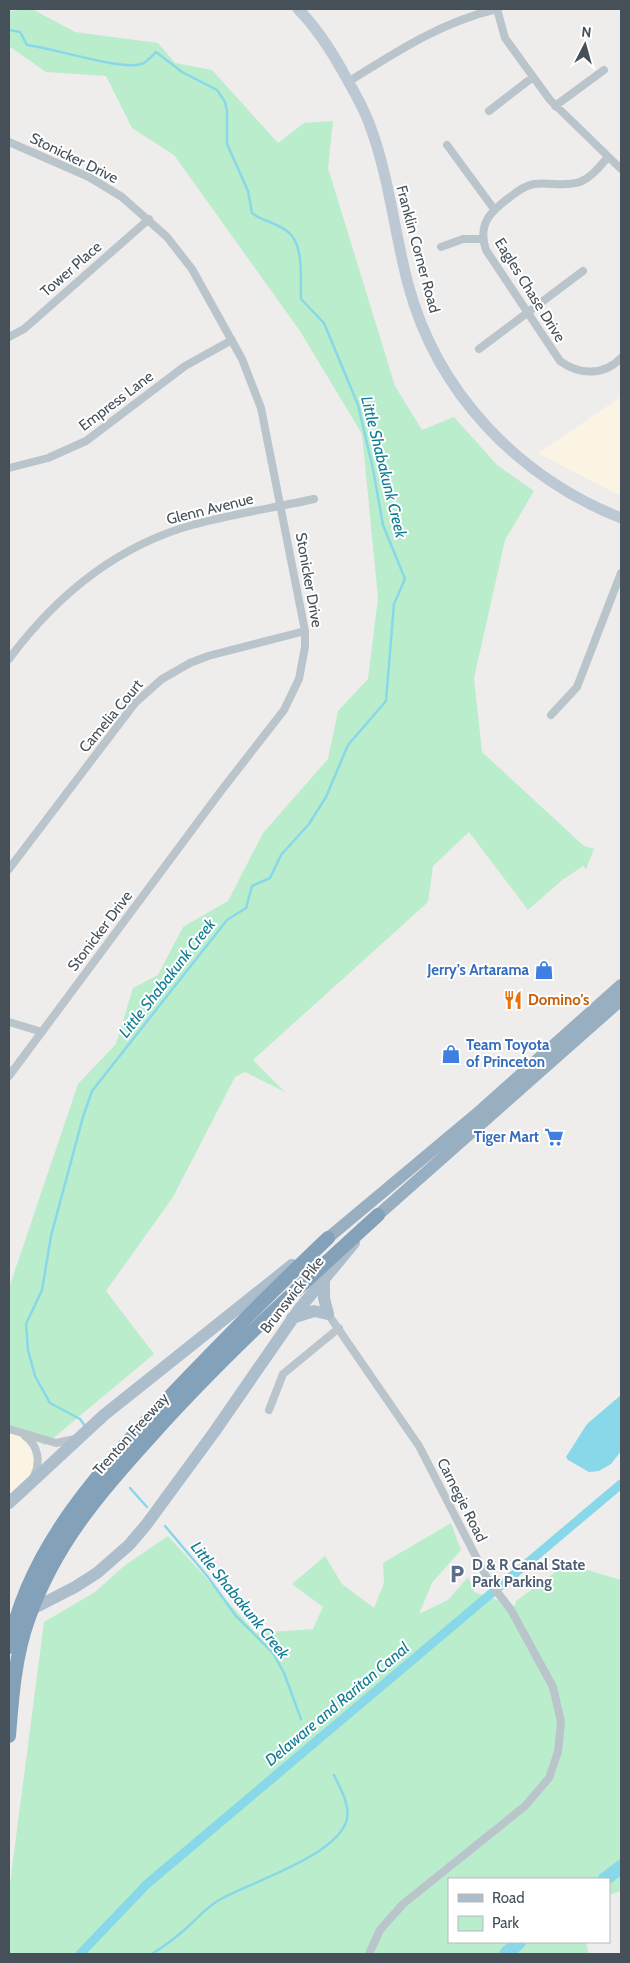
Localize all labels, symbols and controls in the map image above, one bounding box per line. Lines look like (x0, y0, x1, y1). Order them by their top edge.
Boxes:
north arrow (560, 20, 610, 70)
text: N (580, 23, 592, 42)
street label: Stonicker Drive (27, 129, 121, 187)
street label: Franklin Corner Road (392, 183, 444, 315)
street label: Eagles Chase Drive (491, 235, 569, 346)
street label: Tower Place (37, 237, 106, 300)
street label: Empress Lane (75, 367, 157, 435)
water label: Little Shabakunk Creek (357, 394, 411, 541)
street label: Glenn Avenue (165, 489, 256, 528)
street label: Stonicker Drive (292, 531, 326, 629)
street label: Camelia Court (75, 676, 147, 756)
street label: Stonicker Drive (64, 887, 136, 975)
water label: Little Shabakunk Creek (115, 914, 220, 1041)
shop icon: Jerry's Artarama (533, 959, 555, 981)
place label: Jerry's Artarama (426, 961, 530, 979)
restaurant icon: Domino's (502, 989, 524, 1011)
place label: Domino's (528, 991, 589, 1009)
place label: Team Toyota of Princeton (466, 1036, 550, 1071)
shop icon: Team Toyota of Princeton (440, 1043, 462, 1065)
supermarket icon: Tiger Mart (543, 1126, 565, 1148)
place label: Tiger Mart (474, 1128, 539, 1146)
street label: Brunswick Pike (256, 1253, 328, 1337)
street label: Trenton Freeway (89, 1389, 173, 1479)
street label: Carnegie Road (433, 1455, 491, 1545)
water label: Little Shabakunk Creek (187, 1537, 294, 1663)
place label: D & R Canal State Park Parking (472, 1556, 586, 1591)
parking icon: D & R Canal State Park Parking (446, 1563, 468, 1585)
water label: Delaware and Raritan Canal (261, 1638, 413, 1770)
legend (448, 1878, 610, 1943)
text: Road (492, 1889, 525, 1907)
text: Park (492, 1914, 519, 1932)

